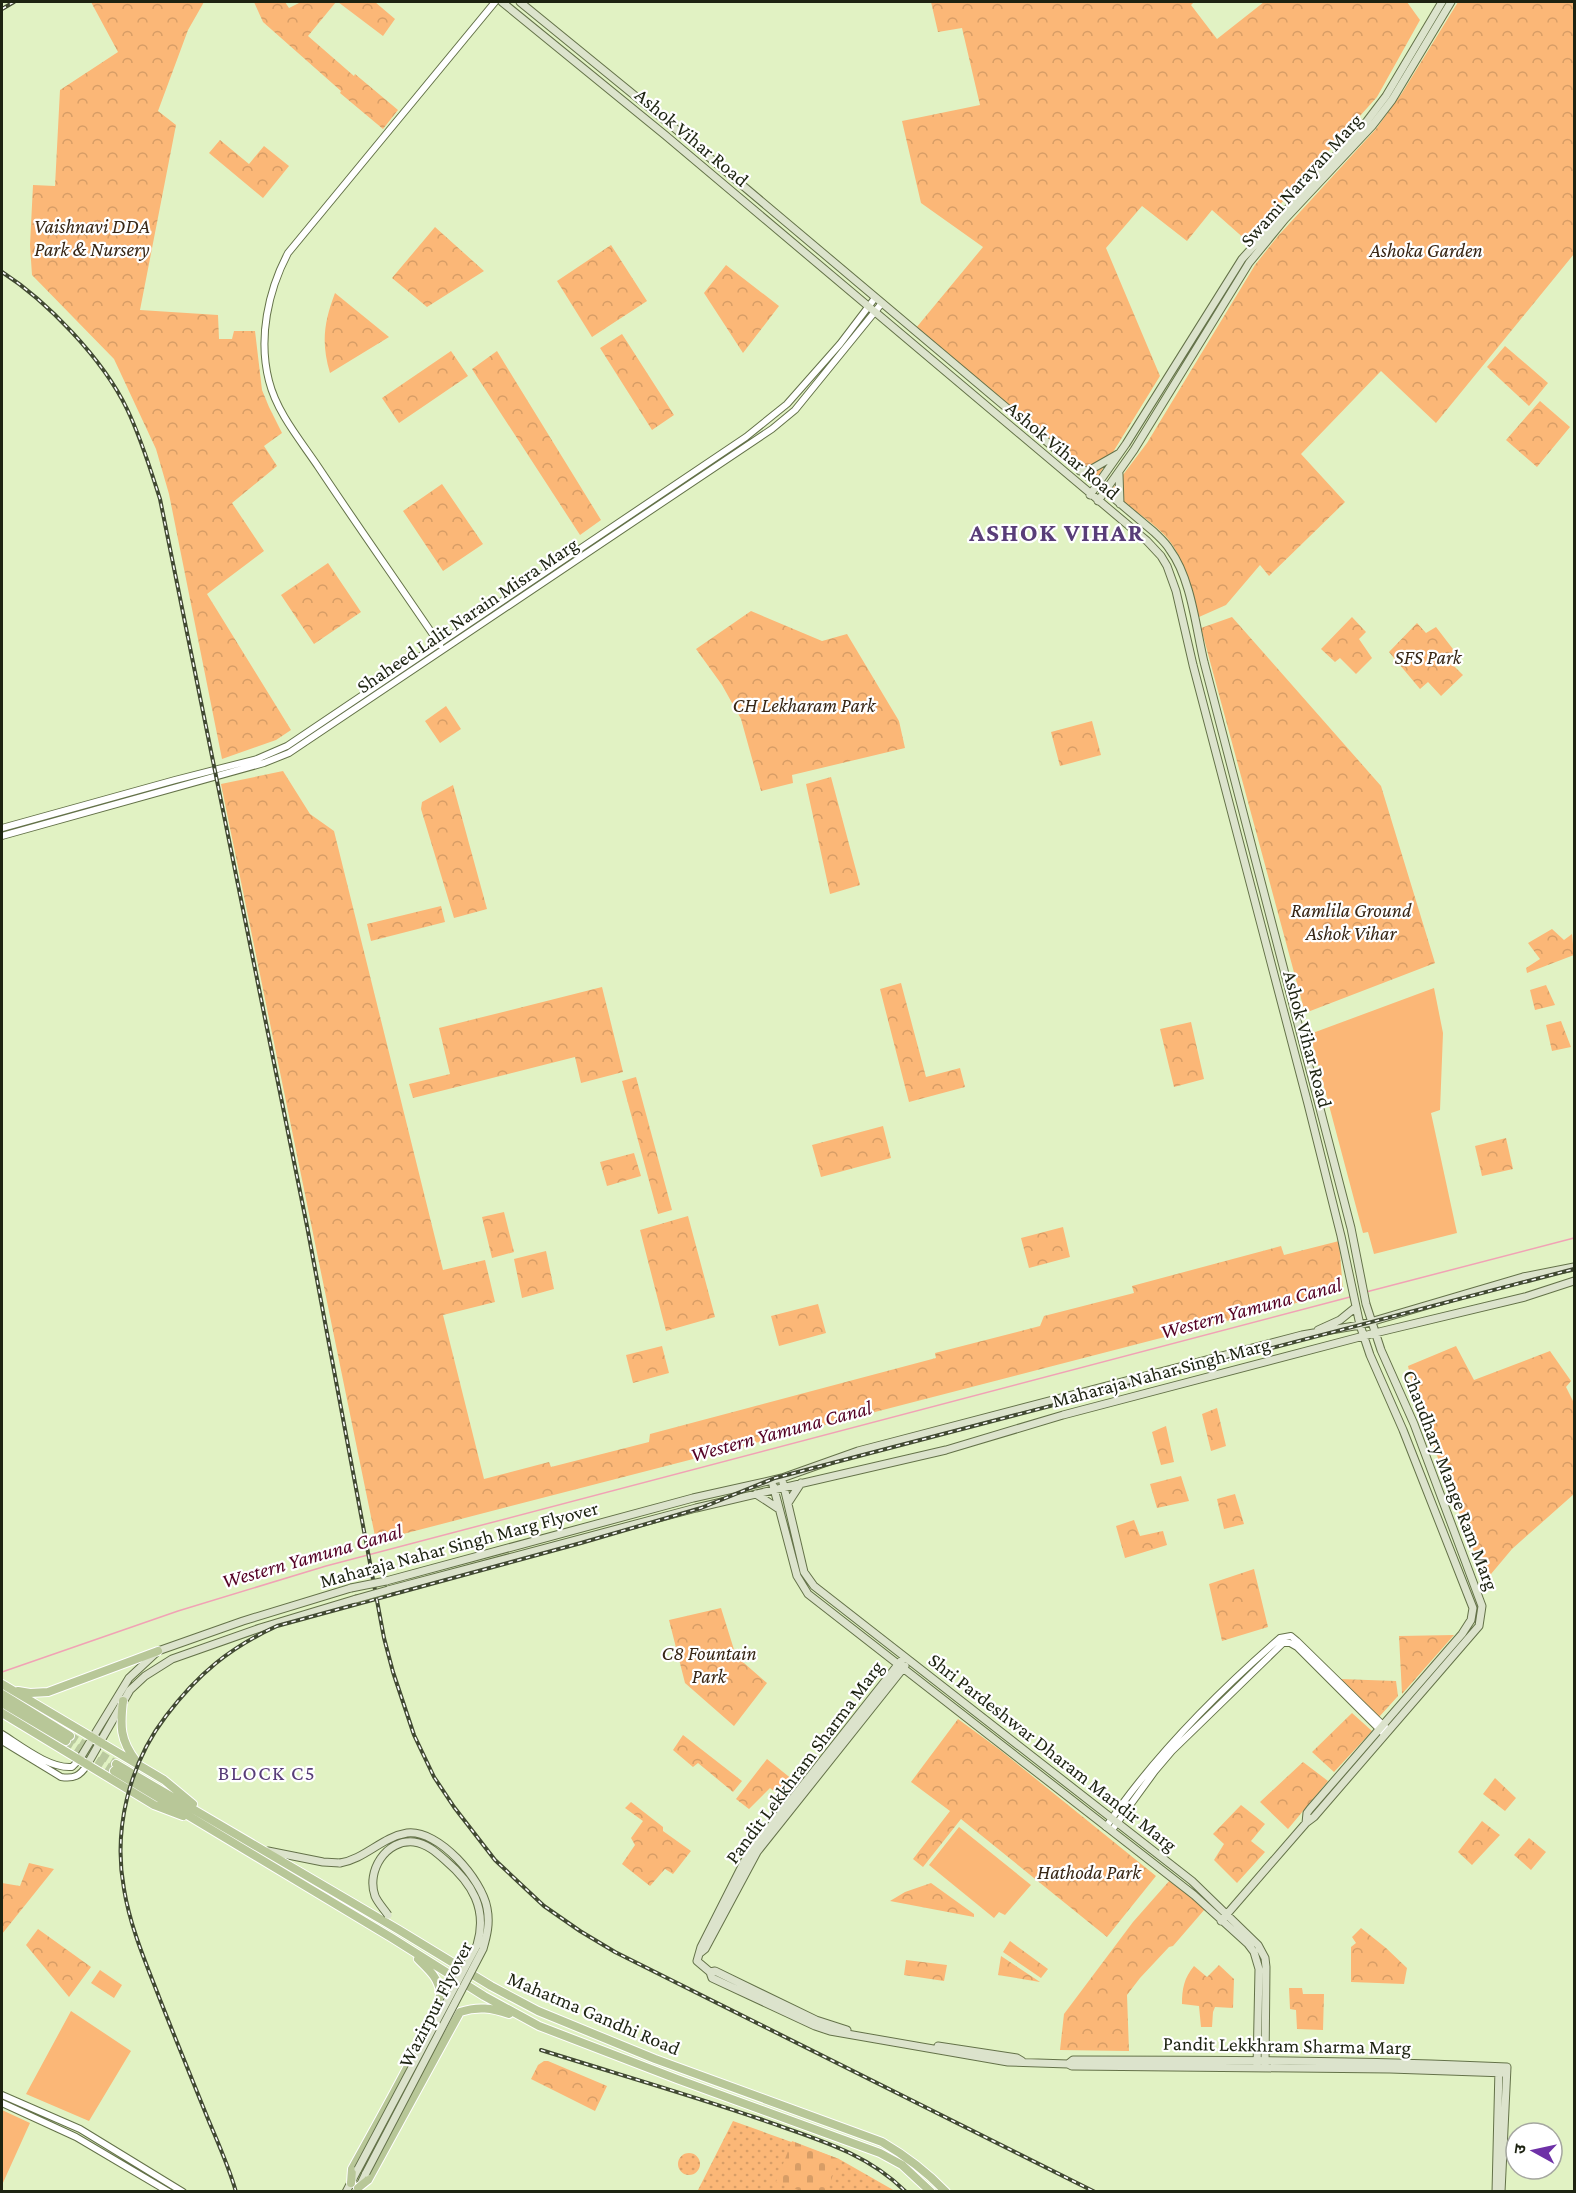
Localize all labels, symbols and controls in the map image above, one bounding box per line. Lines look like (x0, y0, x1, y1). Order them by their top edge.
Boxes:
street label: Ashok Vihar Road (631, 83, 753, 191)
street label: Swami Narayan Marg (1236, 109, 1367, 252)
park label: Vaishnavi DDA Park & Nursery (34, 215, 150, 261)
park label: Ashoka Garden (1368, 239, 1483, 261)
street label: Ashok Vihar Road (1002, 396, 1124, 504)
district label: ASHOK VIHAR (968, 518, 1145, 547)
street label: Shaheed Lalit Narain Misra Marg (352, 533, 582, 698)
park label: SFS Park (1395, 646, 1463, 668)
park label: CH Lekharam Park (732, 694, 877, 716)
park label: Ramlila Ground Ashok Vihar (1291, 899, 1412, 944)
street label: Ashok Vihar Road (1279, 968, 1337, 1110)
water label: Western Yamuna Canal (1158, 1272, 1345, 1344)
street label: Maharaja Nahar Singh Marg (1050, 1332, 1273, 1413)
street label: Chaudhary Mange Ram Marg (1398, 1367, 1503, 1594)
water label: Western Yamuna Canal (688, 1395, 875, 1467)
street label: Maharaja Nahar Singh Marg Flyover (317, 1496, 601, 1593)
water label: Western Yamuna Canal (219, 1519, 406, 1593)
park label: C8 Fountain Park (661, 1642, 757, 1687)
street label: Shri Pardeshwar Dharam Mandir Marg (924, 1648, 1182, 1857)
street label: Pandit Lekkhram Sharma Marg (721, 1656, 888, 1868)
district label: BLOCK C5 (218, 1761, 316, 1785)
park label: Hathoda Park (1037, 1861, 1142, 1883)
street label: Wazirpur Flyover (394, 1937, 477, 2071)
street label: Mahatma Gandhi Road (505, 1967, 684, 2059)
street label: Pandit Lekkhram Sharma Marg (1163, 2032, 1412, 2059)
north arrow (1504, 2121, 1564, 2181)
text: उ (1511, 2143, 1529, 2155)

